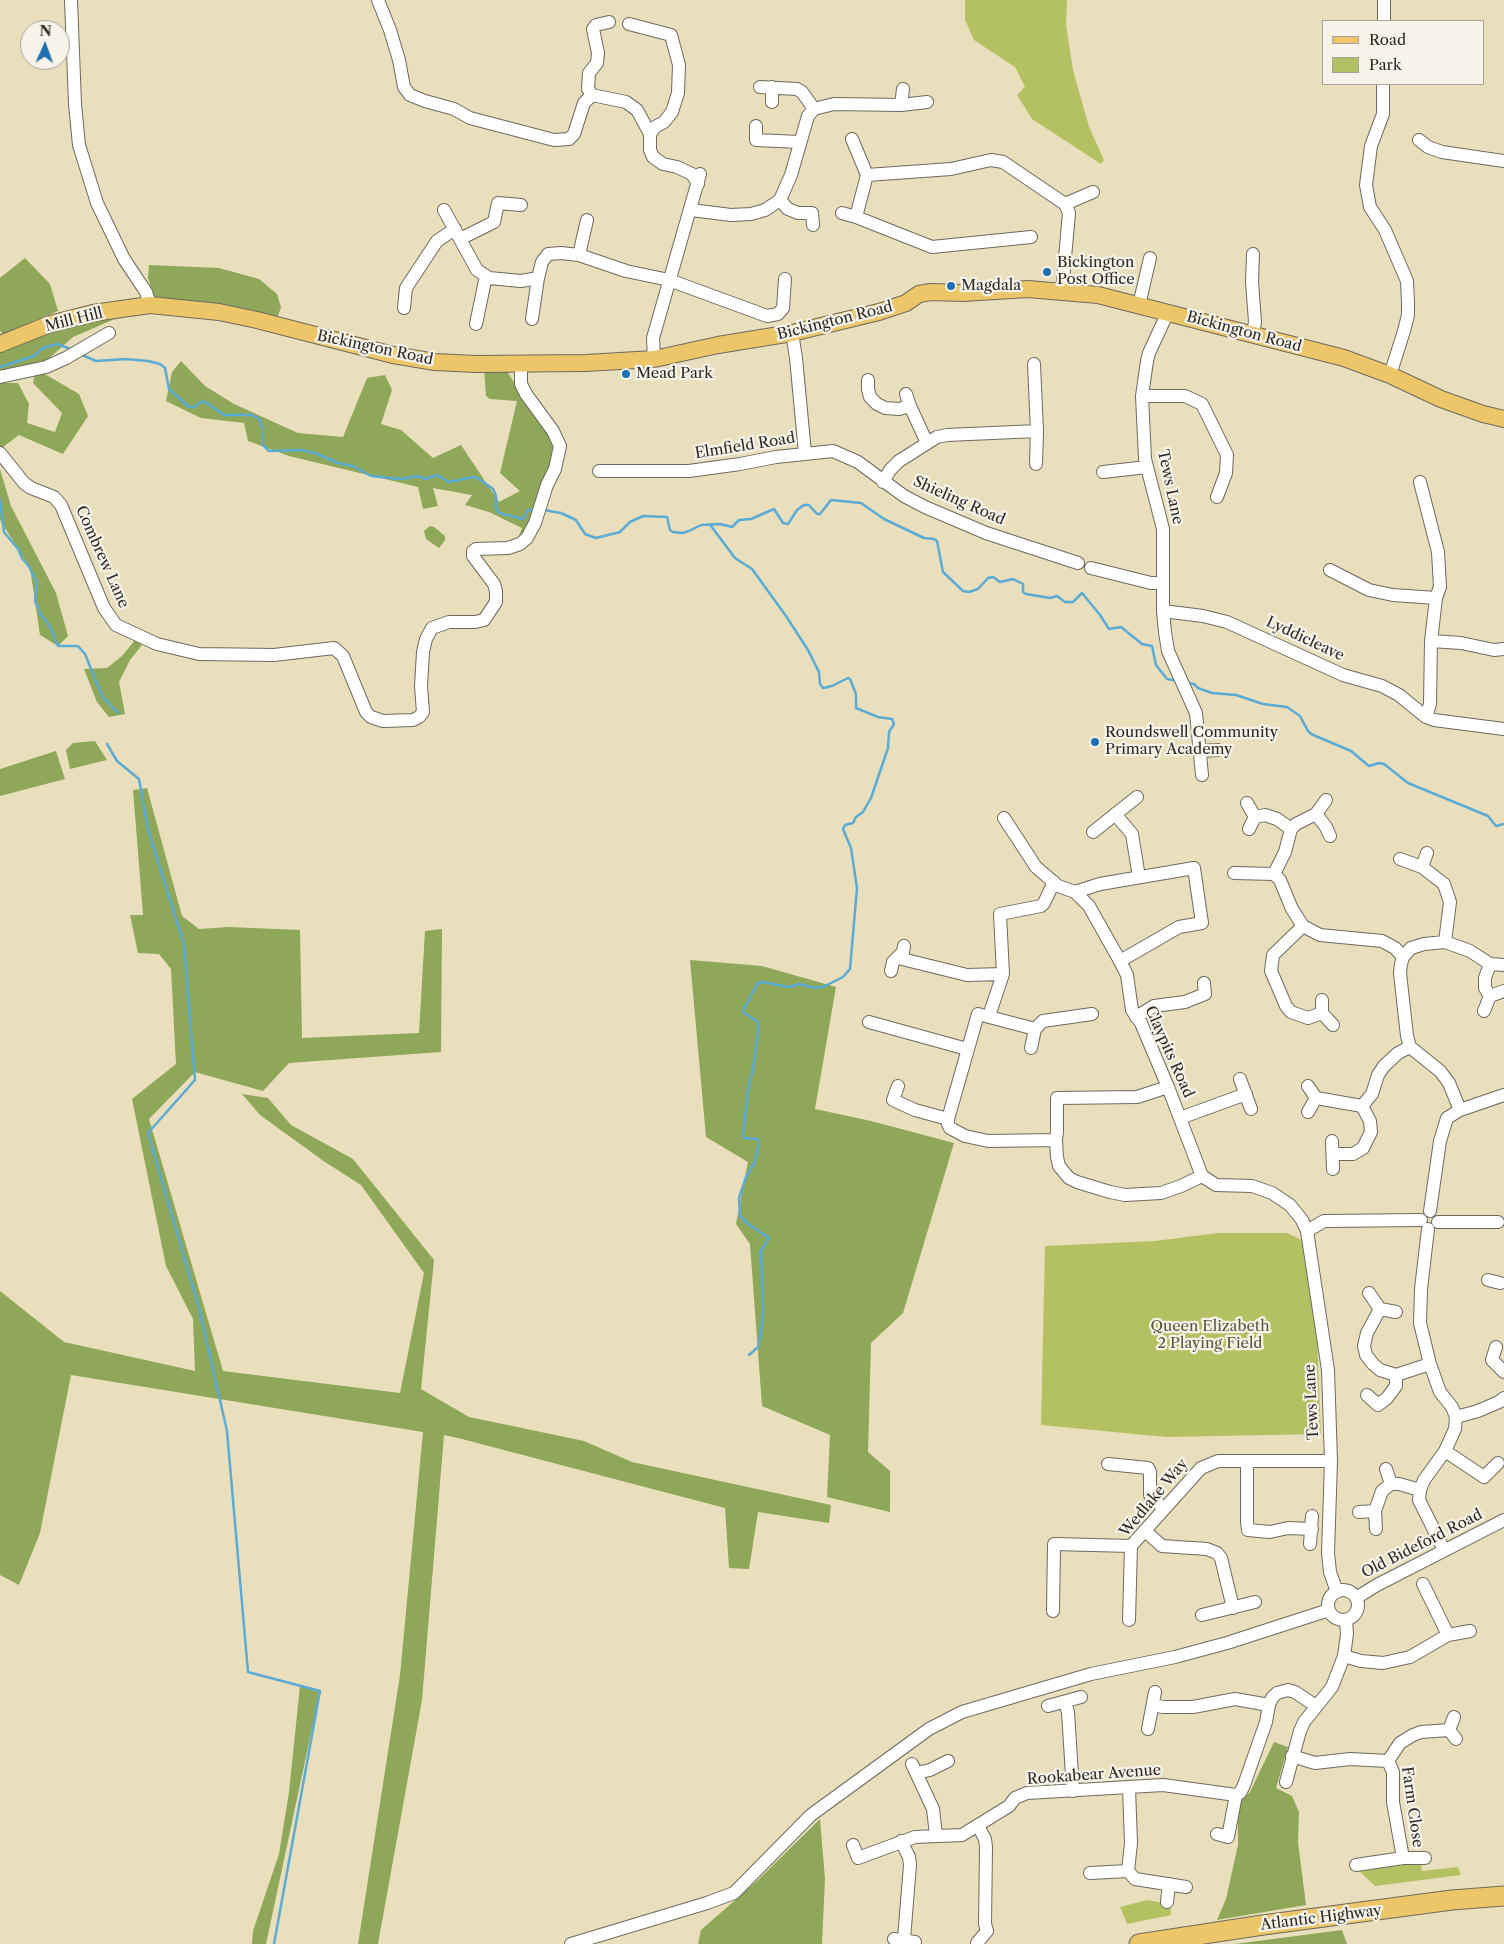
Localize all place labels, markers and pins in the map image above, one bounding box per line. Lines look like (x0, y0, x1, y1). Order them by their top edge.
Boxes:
place label: Bickington Post Office (1057, 254, 1135, 289)
marker: Bickington Post Office (1041, 266, 1053, 278)
place label: Magdala (961, 277, 1021, 295)
marker: Magdala (945, 280, 957, 292)
place label: Mead Park (636, 365, 713, 383)
marker: Mead Park (620, 368, 632, 380)
place label: Roundswell Community Primary Academy (1105, 724, 1278, 759)
marker: Roundswell Community Primary Academy (1089, 736, 1101, 748)

